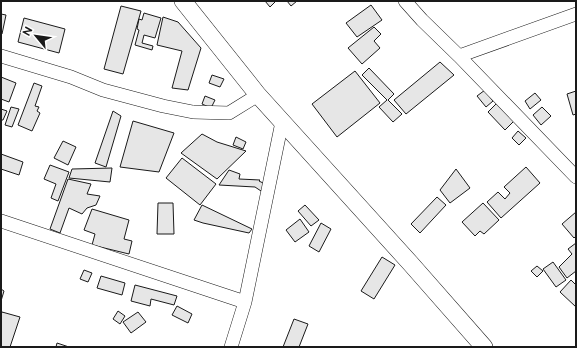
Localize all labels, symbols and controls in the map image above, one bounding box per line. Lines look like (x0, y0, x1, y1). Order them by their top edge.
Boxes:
north arrow (16, 16, 56, 56)
text: N (20, 25, 35, 38)

